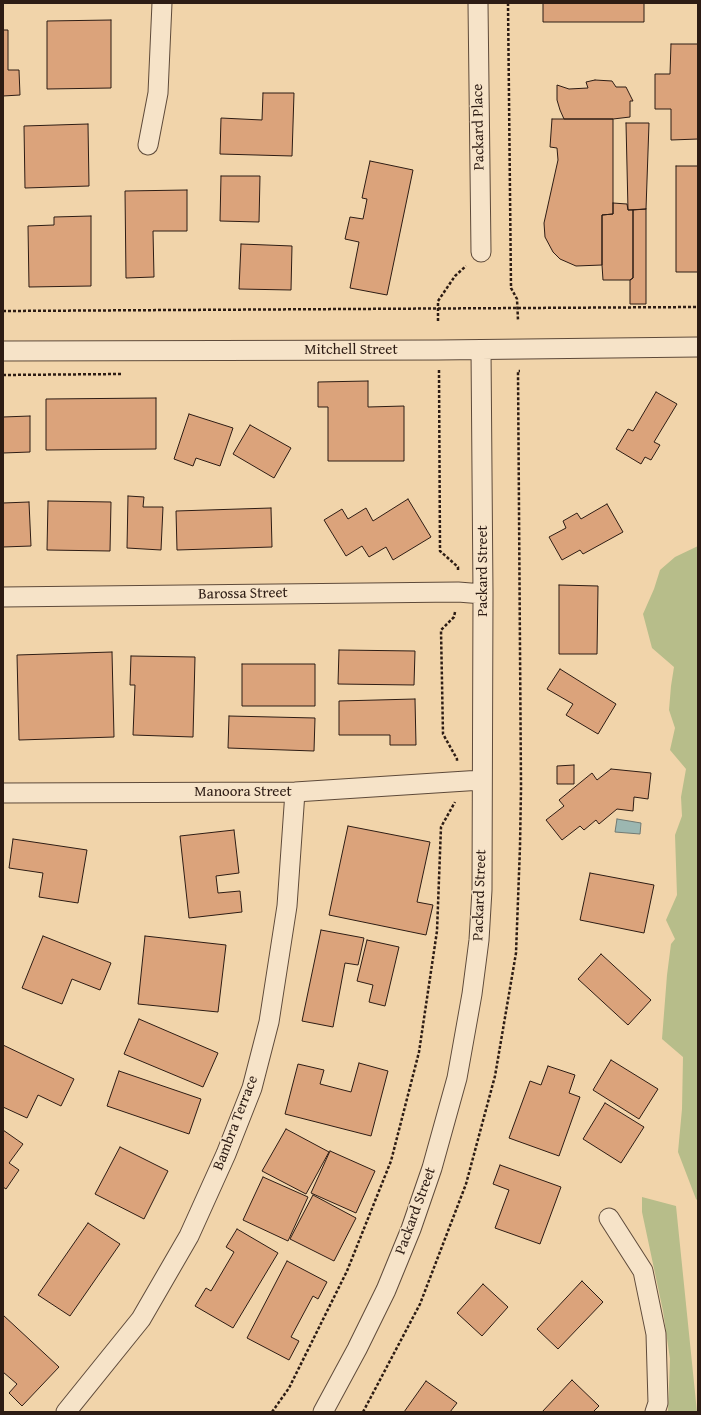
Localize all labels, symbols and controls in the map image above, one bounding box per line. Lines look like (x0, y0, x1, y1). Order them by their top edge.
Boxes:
street label: Packard Place (469, 84, 489, 170)
street label: Mitchell Street (304, 341, 398, 359)
street label: Packard Street (474, 525, 492, 617)
street label: Barossa Street (198, 584, 288, 604)
street label: Manoora Street (194, 783, 292, 801)
street label: Packard Street (469, 849, 491, 941)
street label: Bambra Terrace (210, 1073, 262, 1173)
street label: Packard Street (392, 1165, 440, 1257)

